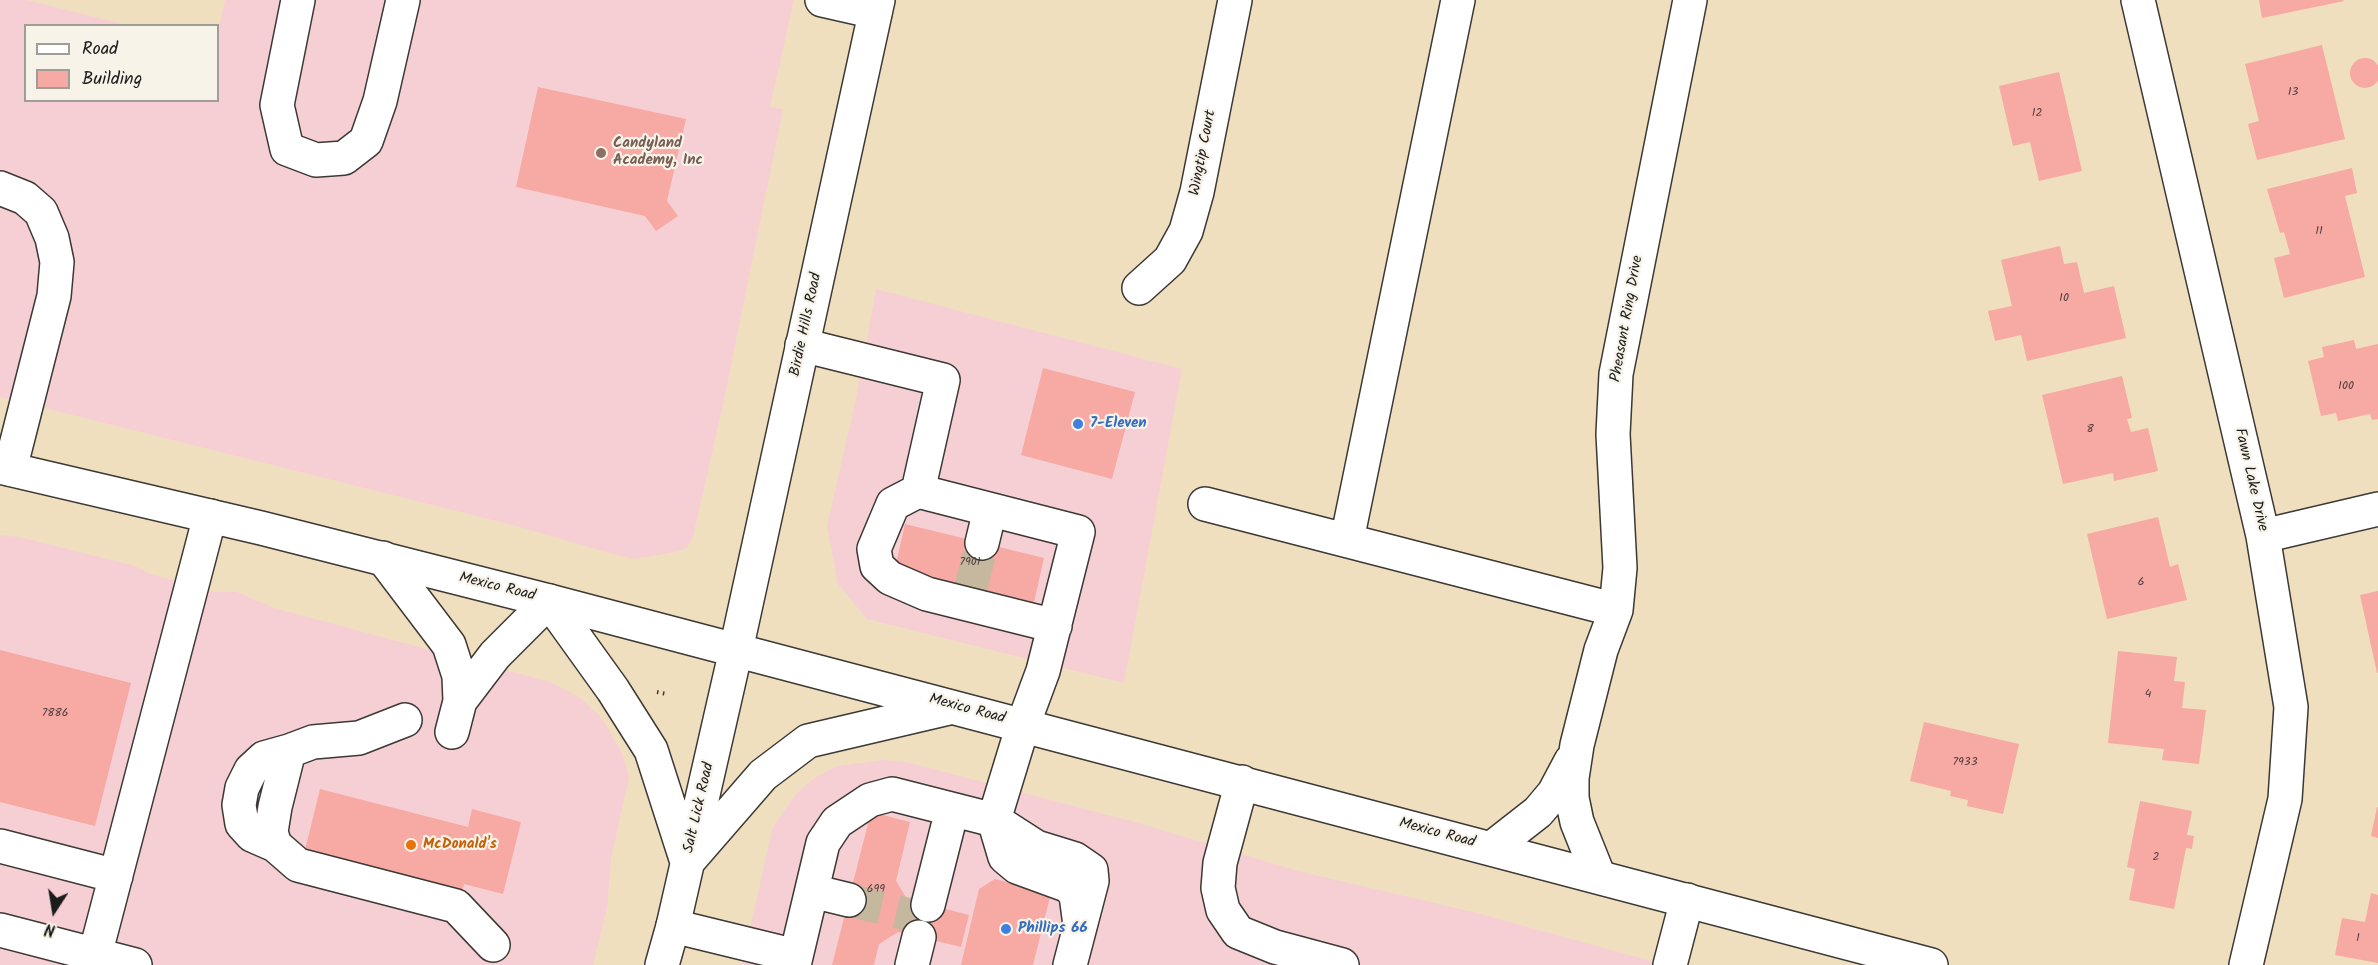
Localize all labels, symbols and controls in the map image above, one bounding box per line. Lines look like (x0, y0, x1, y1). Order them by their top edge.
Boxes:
legend (24, 24, 219, 102)
text: Road (82, 35, 118, 64)
text: Building (82, 65, 142, 94)
house number: 13 (2288, 86, 2298, 100)
house number: 12 (2032, 107, 2042, 121)
street label: Wingtip Court (1187, 109, 1221, 197)
place label: Candyland Academy, Inc (613, 135, 703, 170)
marker: Candyland Academy, Inc (594, 146, 608, 160)
house number: 11 (2315, 225, 2323, 239)
street label: Pheasant Ring Drive (1608, 254, 1648, 384)
street label: Birdie Hills Road (787, 272, 827, 378)
house number: 10 (2059, 292, 2069, 306)
house number: 100 (2338, 380, 2354, 394)
place label: 7-Eleven (1090, 415, 1147, 433)
marker: 7-Eleven (1071, 417, 1085, 431)
house number: 8 (2086, 423, 2094, 437)
street label: Fawn Lake Drive (2229, 427, 2271, 533)
house number: 7901 (959, 556, 981, 570)
street label: Mexico Road (457, 570, 537, 606)
house number: 6 (2138, 576, 2144, 590)
house number: 4 (2145, 688, 2151, 702)
street label: Mexico Road (927, 691, 1007, 729)
house number: 7886 (42, 707, 68, 721)
house number: 7933 (1952, 756, 1978, 770)
street label: Salt Lick Road (681, 761, 719, 855)
street label: Mexico Road (1397, 815, 1477, 853)
place label: McDonald's (423, 836, 497, 854)
marker: McDonald's (404, 838, 418, 852)
house number: 2 (2153, 851, 2159, 865)
north arrow (24, 881, 84, 941)
house number: 699 (867, 883, 885, 897)
text: N (43, 916, 58, 942)
place label: Phillips 66 (1018, 920, 1088, 938)
marker: Phillips 66 (999, 922, 1013, 936)
house number: 1 (2356, 932, 2360, 946)

